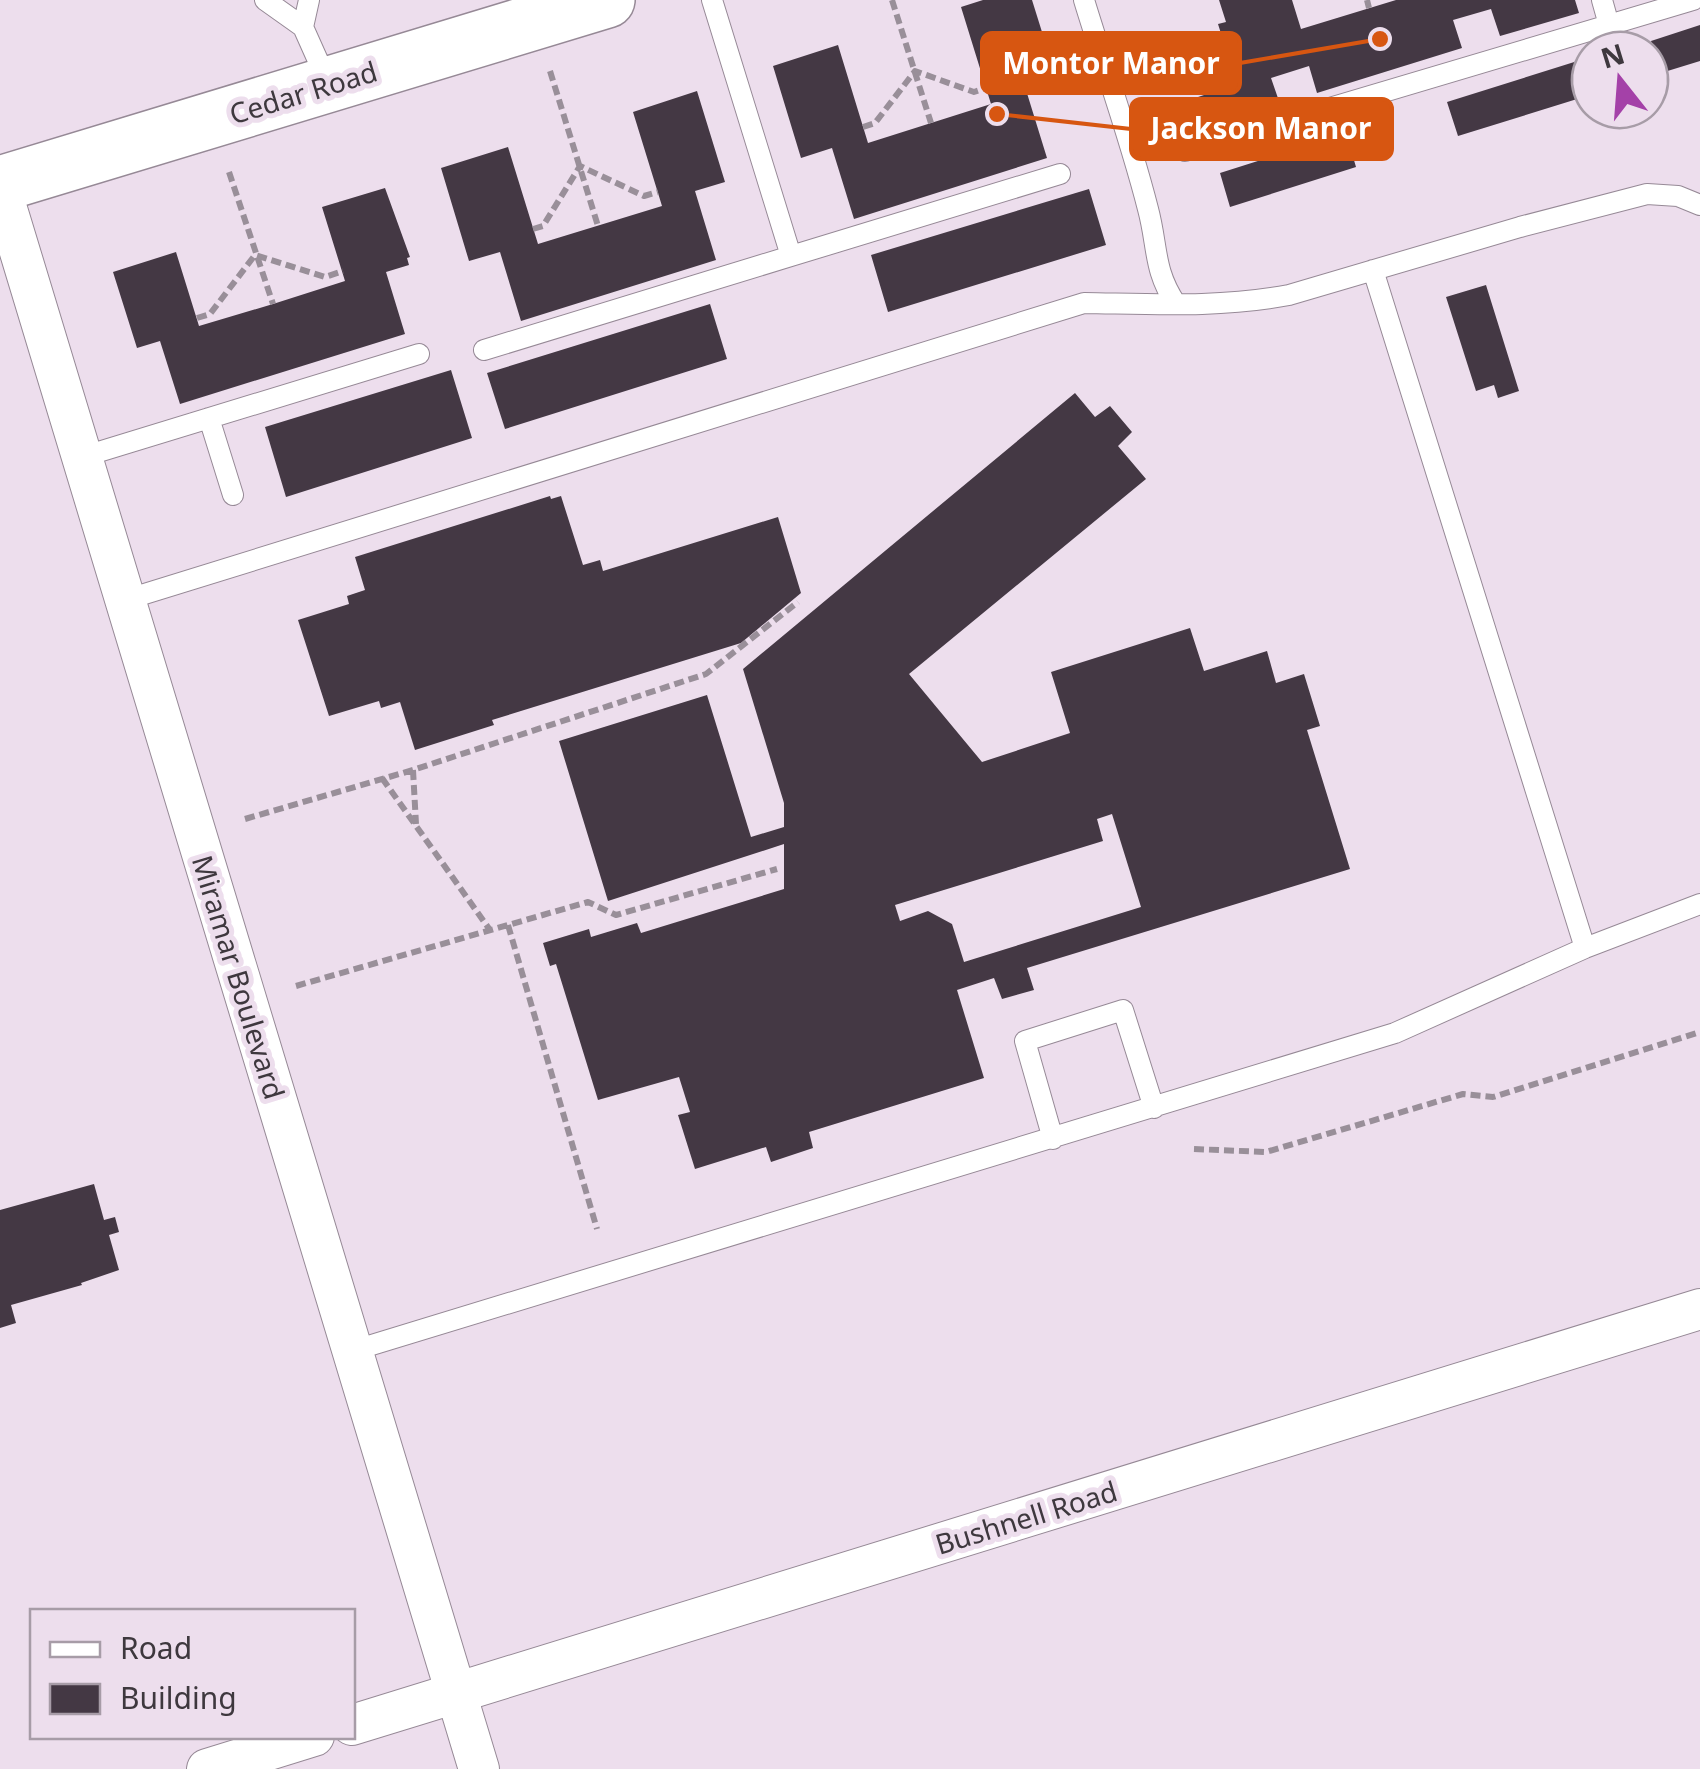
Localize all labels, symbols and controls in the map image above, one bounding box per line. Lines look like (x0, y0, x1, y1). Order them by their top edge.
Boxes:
north arrow (1570, 30, 1670, 130)
callout: Montor Manor (982, 33, 1240, 93)
text: N (1596, 34, 1629, 77)
text: Montor Manor (1002, 42, 1220, 83)
street label: Cedar Road (225, 52, 381, 132)
callout: Jackson Manor (1131, 99, 1392, 159)
text: Jackson Manor (1147, 107, 1372, 148)
street label: Miramar Boulevard (184, 850, 294, 1104)
street label: Bushnell Road (930, 1471, 1122, 1563)
legend (30, 1609, 355, 1739)
text: Road (120, 1627, 192, 1668)
text: Building (120, 1677, 237, 1718)

